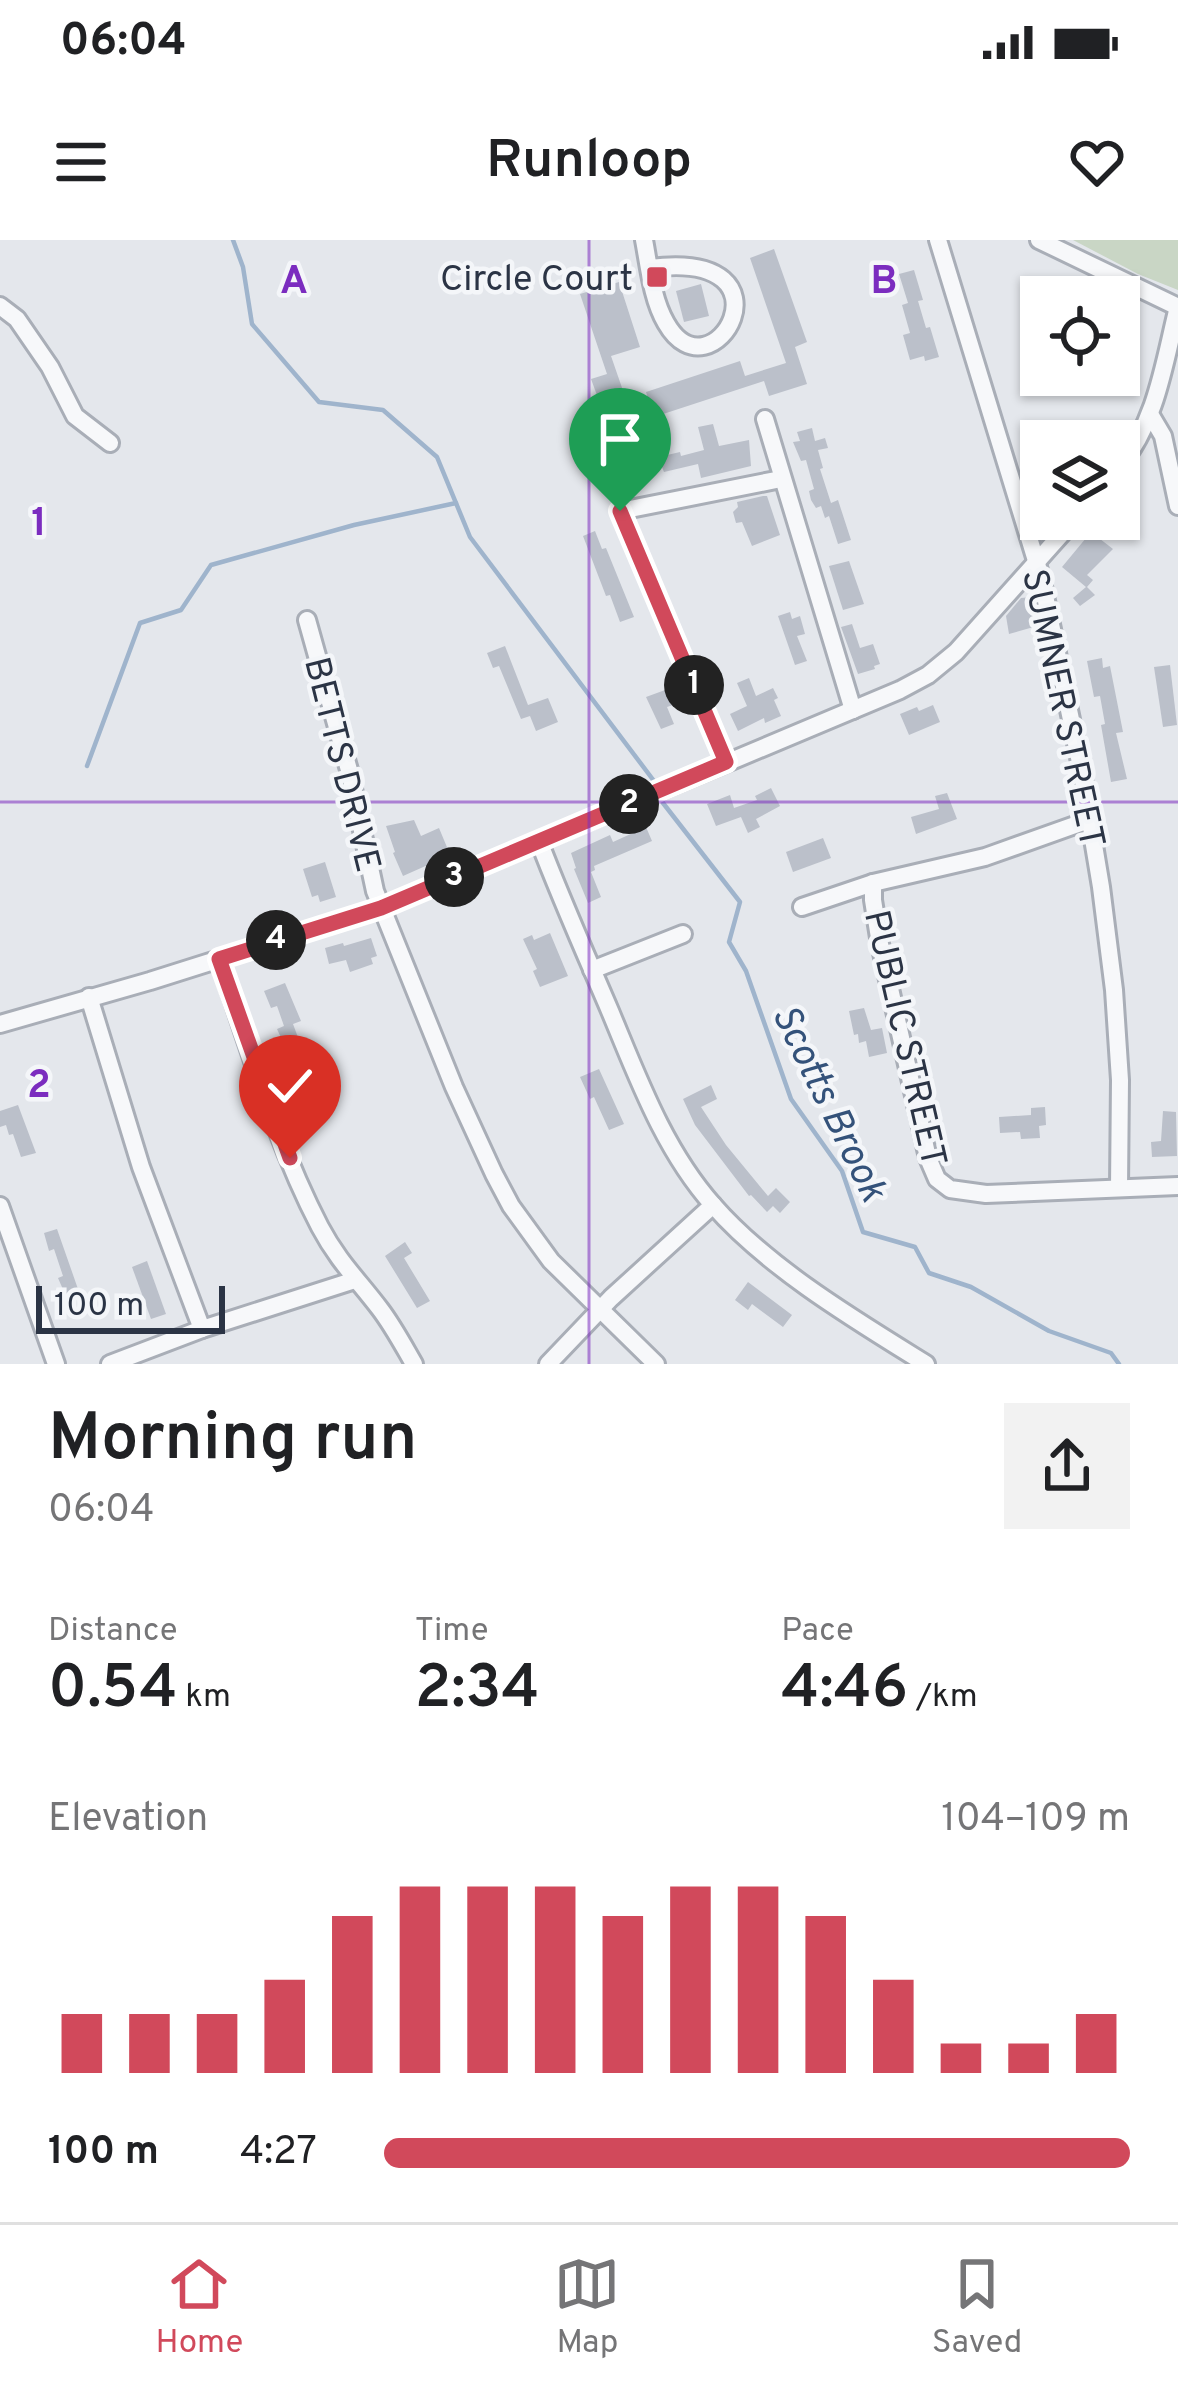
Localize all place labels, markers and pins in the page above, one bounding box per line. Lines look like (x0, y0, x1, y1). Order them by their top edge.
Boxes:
place label: Circle Court (440, 258, 633, 304)
marker: Circle Court (644, 264, 670, 290)
pin (569, 388, 671, 511)
pin: 1 (664, 655, 724, 715)
pin: 2 (599, 774, 659, 834)
pin: 3 (424, 847, 484, 907)
pin: 4 (246, 910, 306, 970)
pin (239, 1035, 341, 1158)

